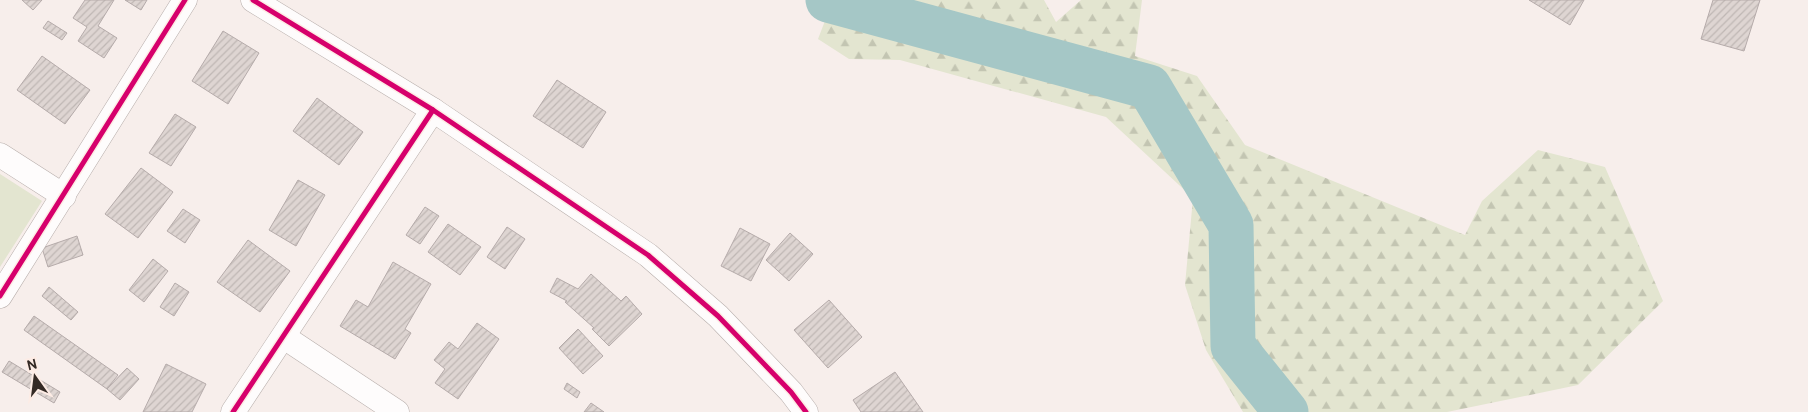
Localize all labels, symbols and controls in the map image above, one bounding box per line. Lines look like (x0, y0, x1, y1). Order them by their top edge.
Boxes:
north arrow (10, 352, 60, 402)
text: N (25, 356, 39, 375)

